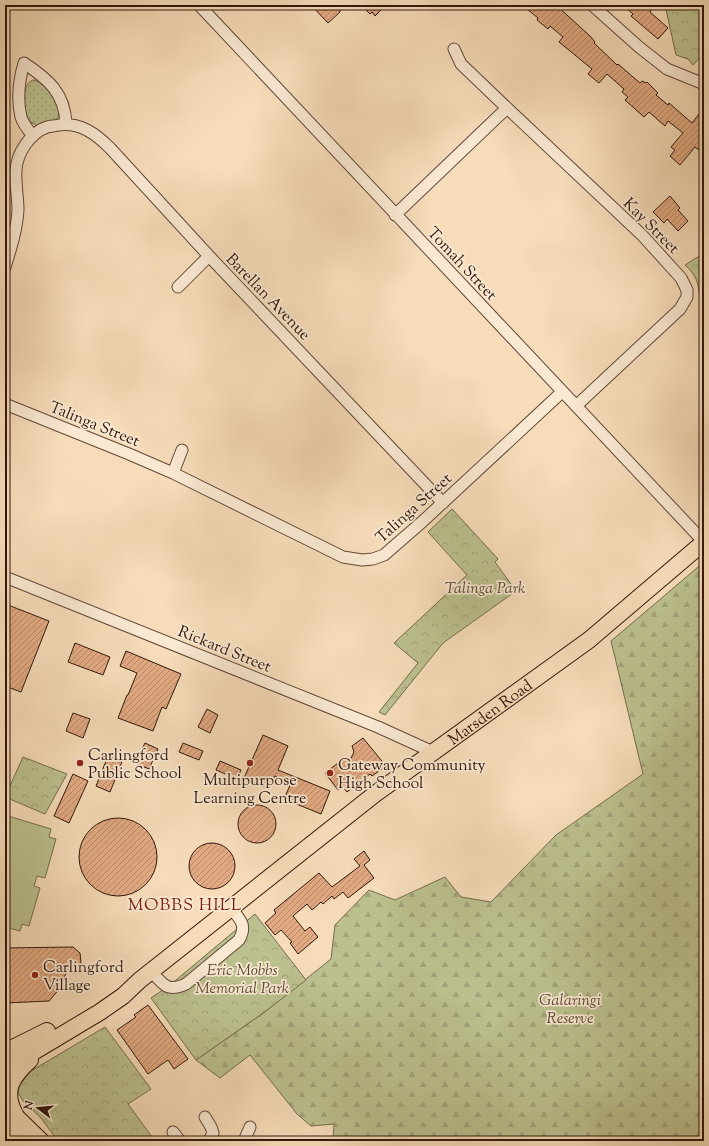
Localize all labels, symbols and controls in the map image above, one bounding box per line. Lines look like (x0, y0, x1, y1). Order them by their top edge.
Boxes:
street label: Kay Street (617, 193, 684, 261)
street label: Tomah Street (421, 223, 502, 307)
street label: Barellan Avenue (220, 249, 315, 346)
street label: Talinga Street (46, 397, 143, 454)
street label: Talinga Street (372, 468, 458, 549)
park label: Talinga Park (445, 578, 525, 601)
street label: Rickard Street (174, 621, 275, 680)
street label: Marsden Road (444, 675, 538, 752)
place label: Carlingford Public School (88, 745, 182, 786)
place label: Gateway Community High School (338, 755, 486, 796)
marker: Carlingford Public School (75, 758, 85, 768)
marker: Multipurpose Learning Centre (245, 758, 255, 768)
marker: Gateway Community High School (325, 768, 335, 778)
place label: Multipurpose Learning Centre (194, 770, 306, 811)
district label: MOBBS HILL (128, 894, 242, 918)
place label: Carlingford Village (43, 957, 124, 998)
park label: Eric Mobbs Memorial Park (195, 960, 289, 1001)
marker: Carlingford Village (30, 970, 40, 980)
park label: Galaringi Reserve (539, 990, 601, 1031)
north arrow (18, 1088, 58, 1128)
text: N (20, 1099, 38, 1113)

